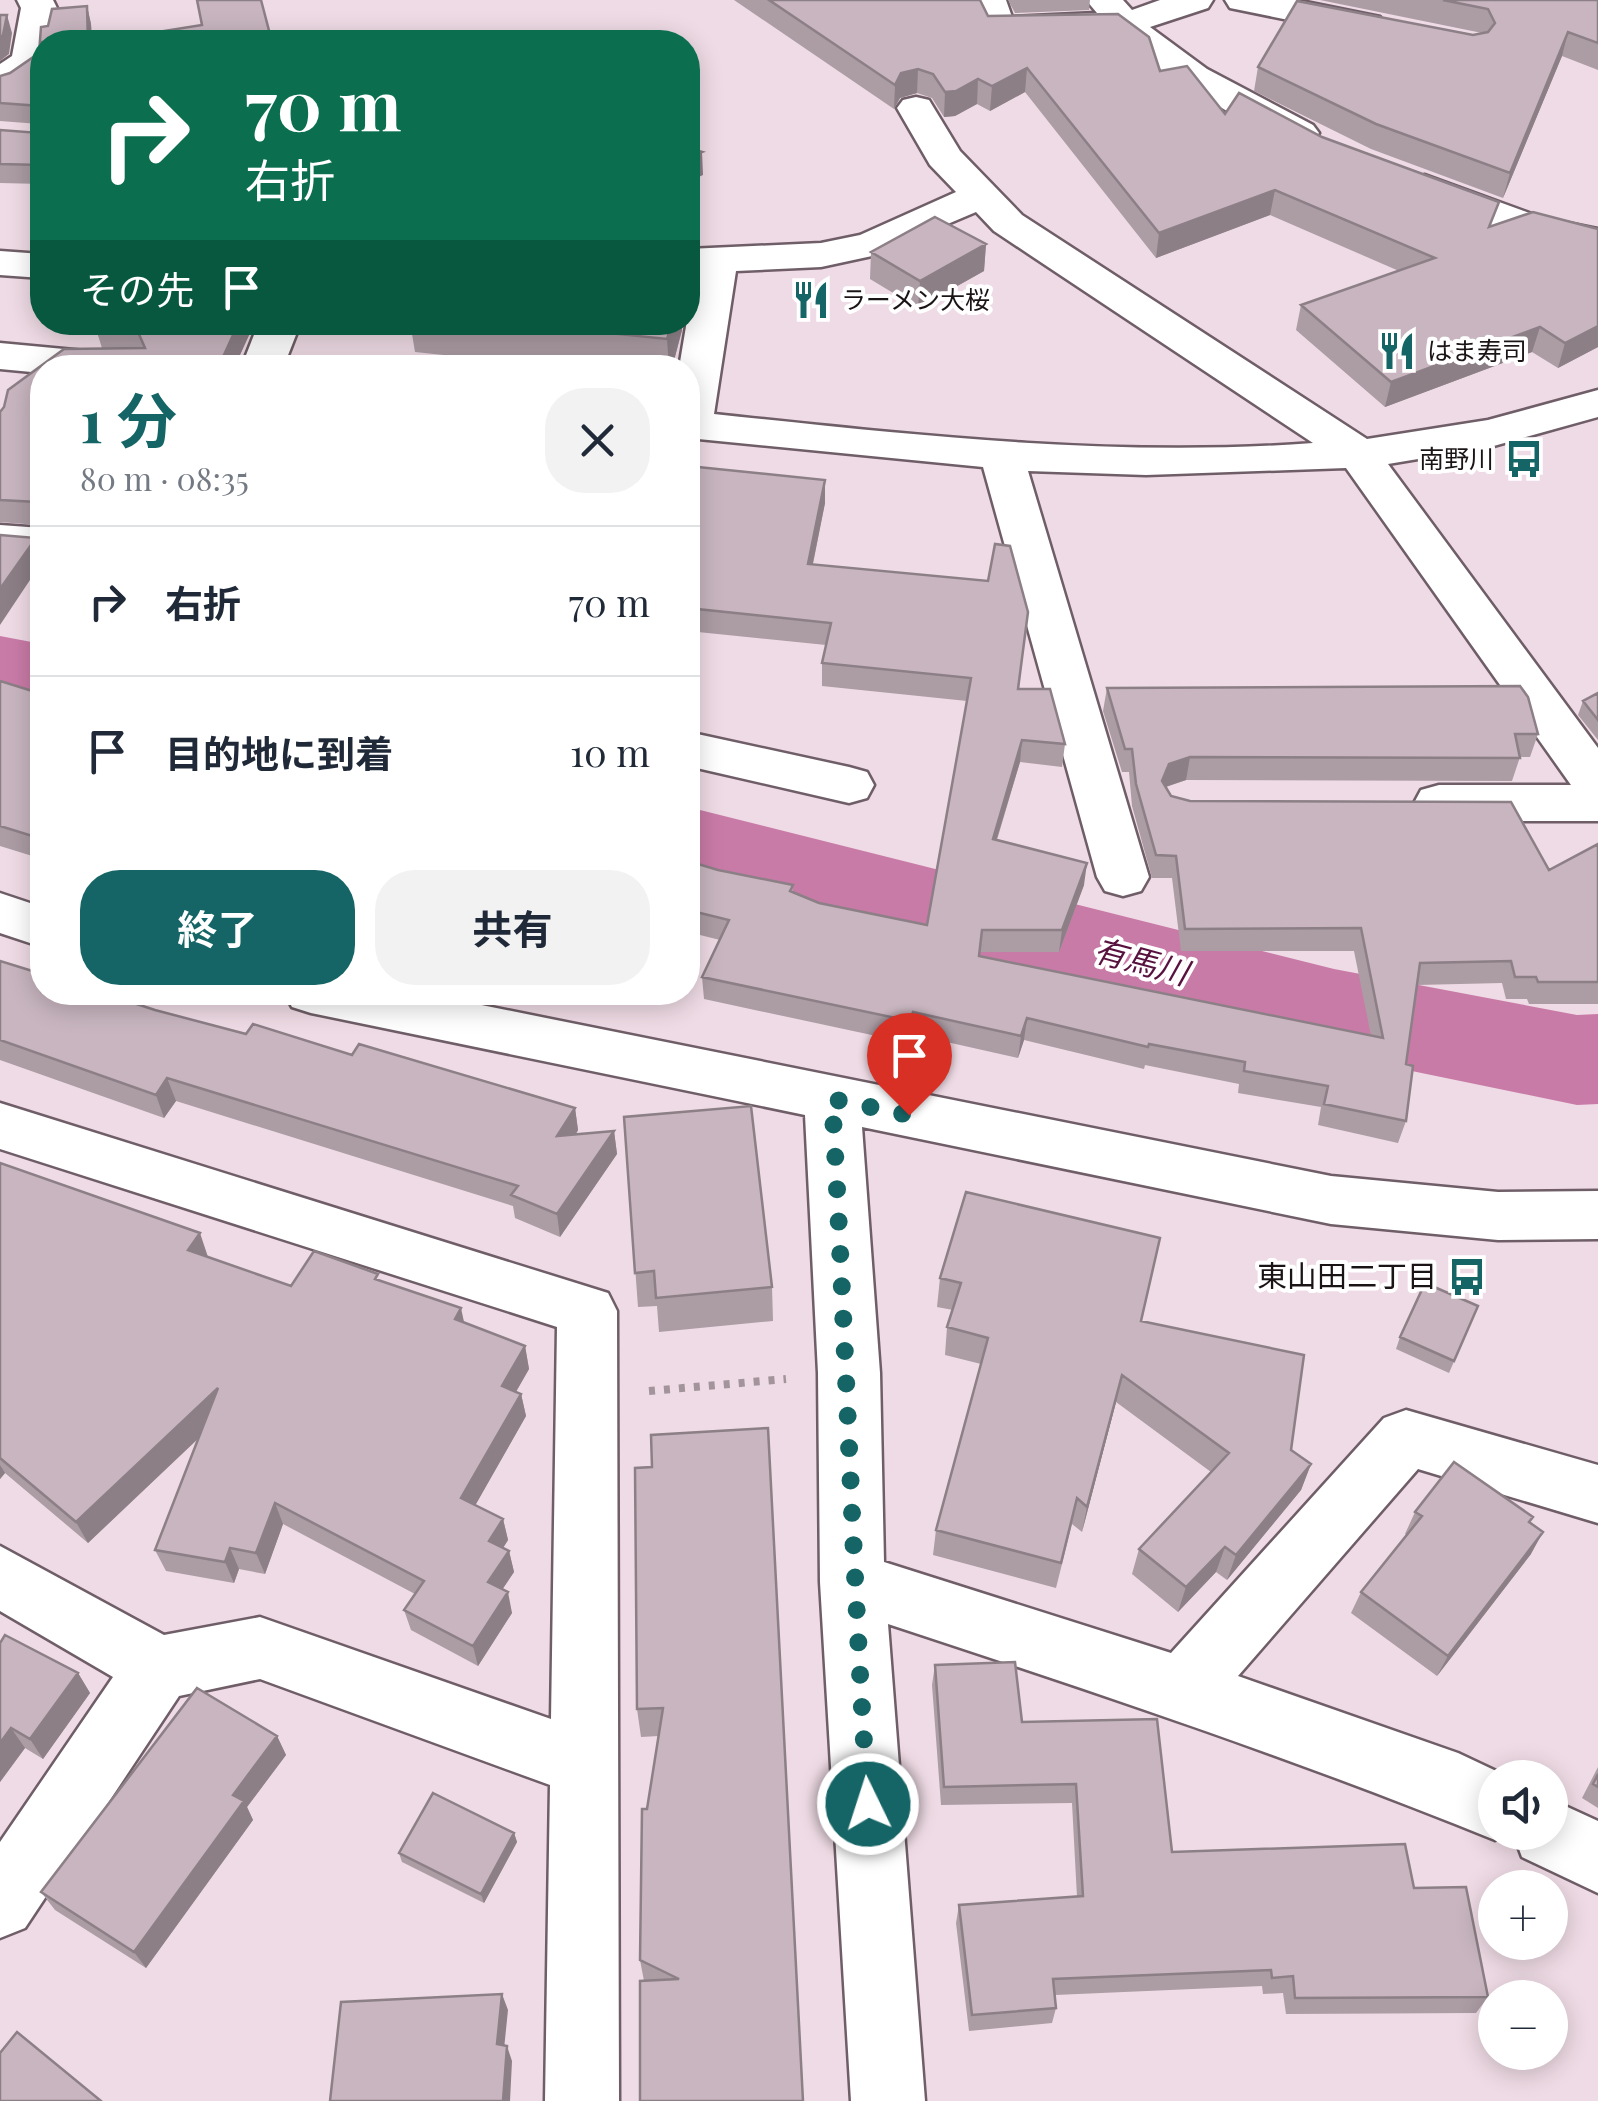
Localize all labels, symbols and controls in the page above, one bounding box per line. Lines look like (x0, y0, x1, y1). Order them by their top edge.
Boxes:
text: 70 m (245, 55, 402, 149)
icon: right (80, 70, 210, 200)
text: 右折 (245, 148, 335, 208)
icon: arrive (214, 260, 269, 315)
text: その先 (80, 263, 194, 314)
restaurant icon: ラーメン大桜 (790, 279, 832, 321)
place label: ラーメン大桜 (841, 282, 990, 315)
restaurant icon: はま寿司 (1376, 330, 1418, 372)
place label: はま寿司 (1427, 333, 1527, 366)
text: 1 分 (80, 378, 177, 458)
button: close (545, 388, 650, 493)
bus stop icon: 南野川 (1503, 438, 1545, 480)
place label: 南野川 (1419, 441, 1494, 474)
text: 80 m · 08:35 (80, 456, 249, 499)
icon: right (80, 574, 135, 629)
text: 70 m (569, 576, 650, 627)
text: 右折 (165, 577, 241, 628)
icon: arrive (80, 724, 135, 779)
text: 10 m (570, 726, 650, 777)
text: 目的地に到着 (165, 727, 393, 778)
button: 終了 (80, 870, 355, 985)
button: 共有 (375, 870, 650, 985)
water label: 有馬川 (1090, 926, 1196, 994)
pin (867, 1013, 952, 1116)
icon: arrive (882, 1028, 937, 1083)
place label: 東山田二丁目 (1257, 1255, 1437, 1295)
bus stop icon: 東山田二丁目 (1446, 1256, 1488, 1298)
position arrow (816, 1752, 920, 1856)
map controls (1478, 1760, 1568, 2070)
button: sound (1478, 1760, 1568, 1850)
button: + (1478, 1870, 1568, 1960)
button: − (1478, 1980, 1568, 2070)

